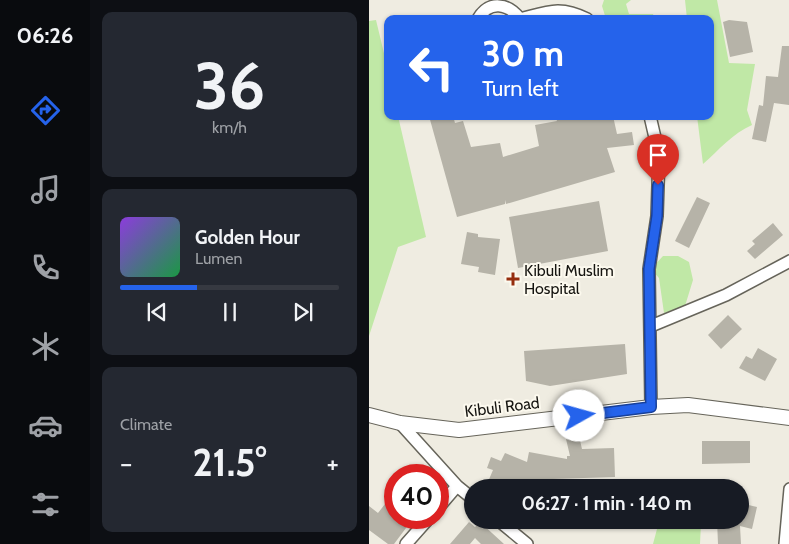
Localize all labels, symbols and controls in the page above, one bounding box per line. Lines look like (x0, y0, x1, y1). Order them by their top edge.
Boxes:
text: 06:26 (17, 22, 73, 49)
text: 30 m (482, 32, 564, 75)
icon: left (399, 35, 464, 100)
text: 36 (194, 46, 265, 125)
text: Turn left (482, 75, 559, 102)
icon: directions (28, 93, 63, 128)
text: km/h (212, 118, 247, 137)
pin (637, 134, 679, 185)
icon: arrive (644, 141, 672, 169)
icon: music (28, 172, 63, 207)
text: Golden Hour (195, 226, 300, 249)
text: Lumen (195, 249, 242, 268)
icon: phone (28, 250, 63, 285)
place label: Kibuli Muslim Hospital (524, 261, 614, 298)
marker: Kibuli Muslim Hospital (506, 272, 520, 286)
icon: previous (143, 298, 171, 326)
icon: pause (216, 298, 244, 326)
icon: next (289, 298, 317, 326)
icon: climate (28, 329, 63, 364)
position arrow (552, 389, 604, 441)
street label: Kibuli Road (463, 393, 541, 421)
icon: car (28, 408, 63, 443)
text: Climate (120, 415, 172, 434)
text: 21.5° (193, 439, 266, 486)
text: − (120, 446, 132, 480)
text: + (327, 446, 339, 480)
speed limit sign: 40 (384, 464, 449, 529)
icon: filters (28, 487, 63, 522)
text: 06:27 · 1 min · 140 m (522, 492, 691, 515)

